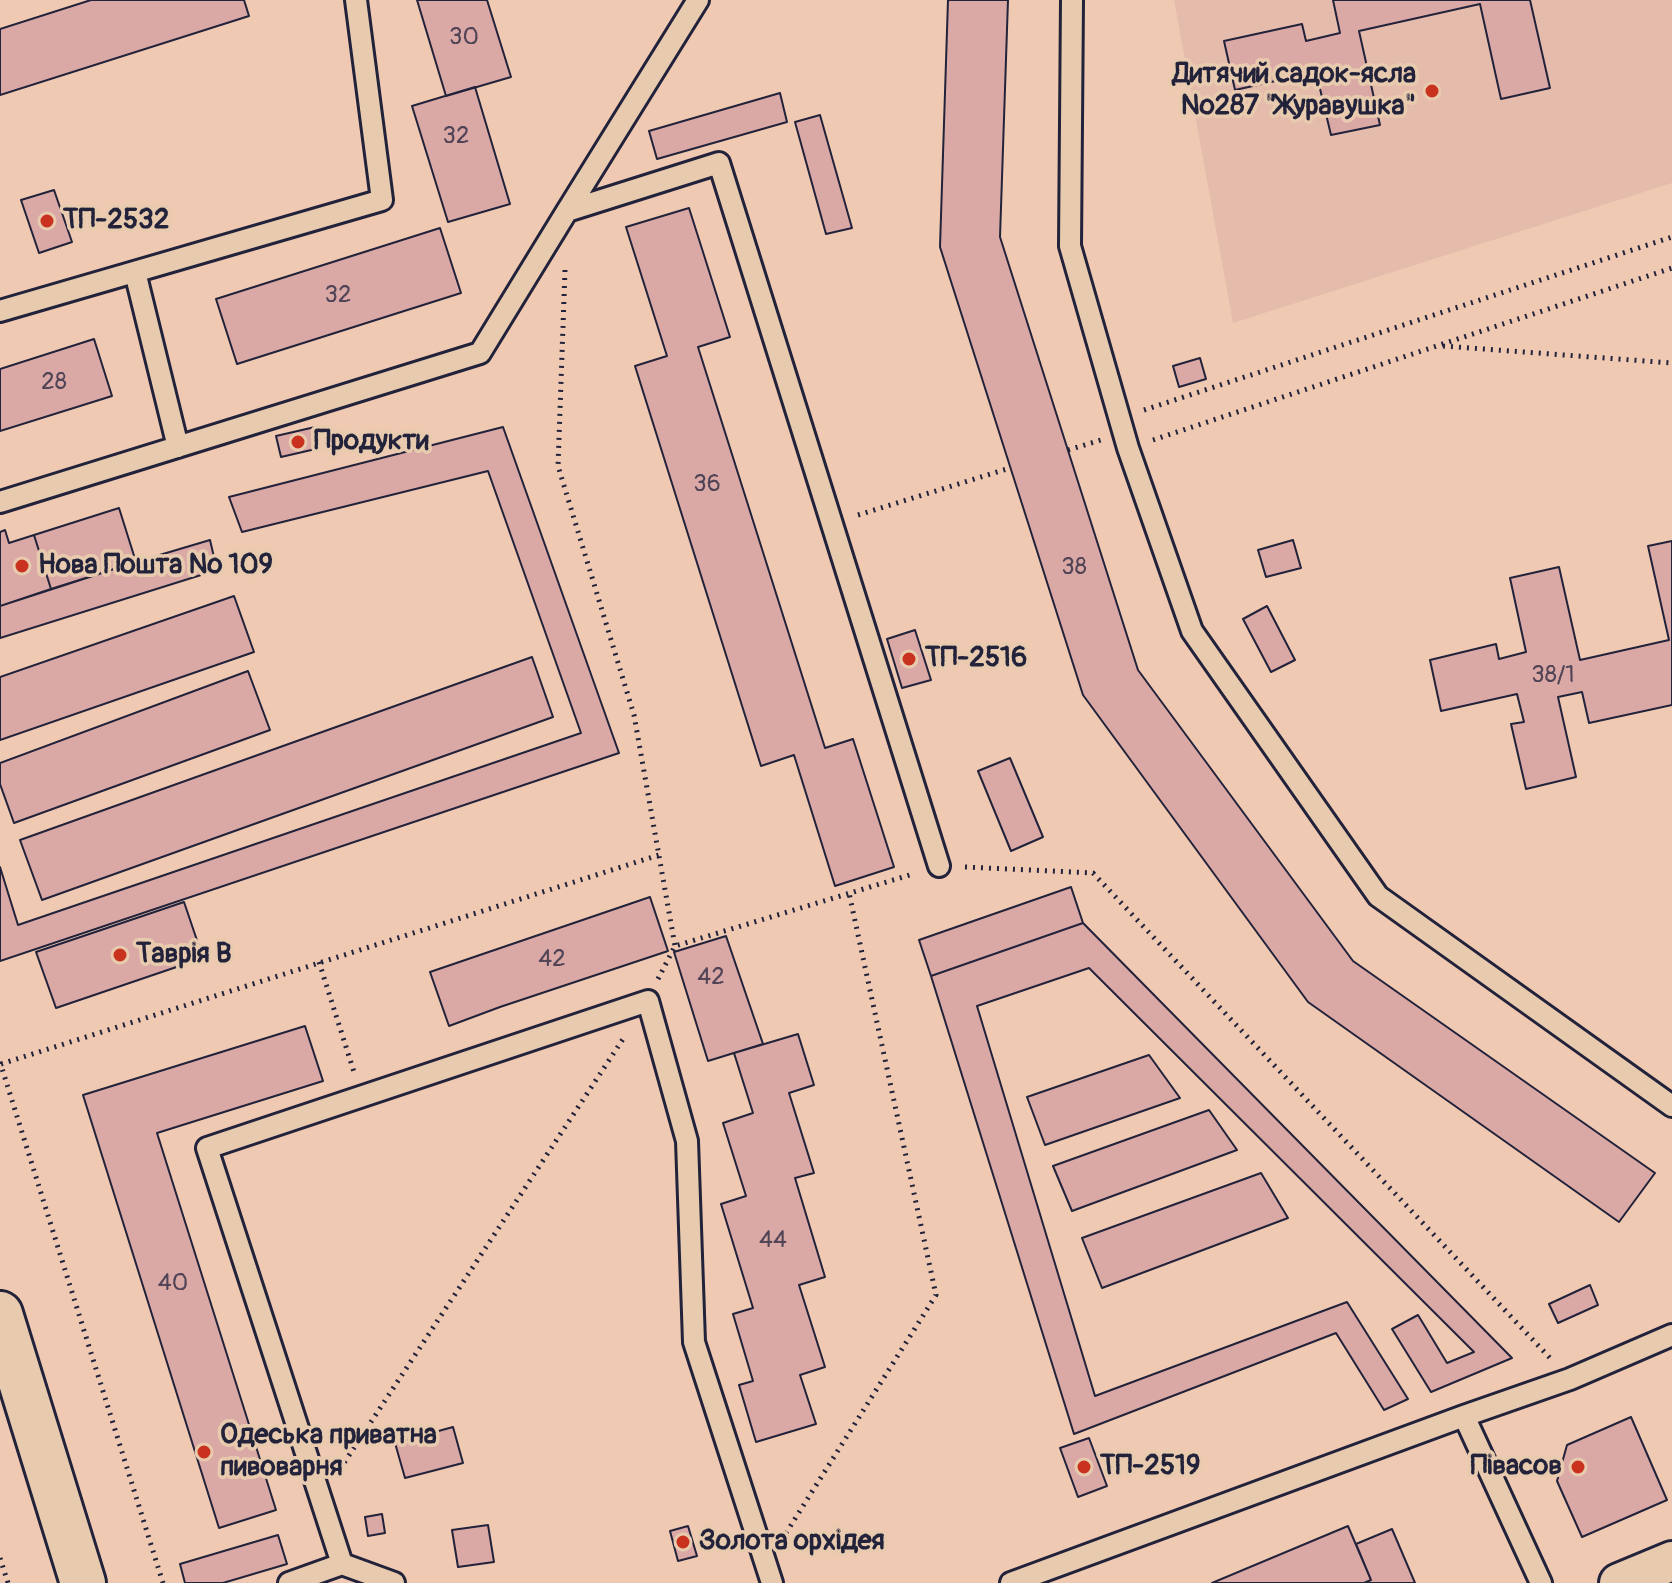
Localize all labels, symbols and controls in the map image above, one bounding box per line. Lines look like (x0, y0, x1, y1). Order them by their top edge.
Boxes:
house number: 30 (449, 24, 479, 52)
place label: Дитячий садок-ясла №287 "Журавушка" (1173, 58, 1416, 124)
marker: Дитячий садок-ясла №287 "Журавушка" (1423, 82, 1441, 100)
house number: 32 (443, 123, 469, 151)
place label: ТП-2532 (63, 204, 169, 238)
marker: ТП-2532 (38, 212, 56, 230)
house number: 32 (325, 282, 351, 310)
house number: 28 (41, 369, 67, 397)
place label: Продукти (314, 425, 429, 459)
marker: Продукти (289, 433, 307, 451)
house number: 36 (693, 471, 721, 499)
place label: Нова Пошта № 109 (38, 549, 273, 583)
house number: 38 (1061, 554, 1087, 582)
marker: Нова Пошта № 109 (13, 557, 31, 575)
place label: ТП-2516 (925, 642, 1027, 676)
marker: ТП-2516 (900, 650, 918, 668)
house number: 38/1 (1531, 662, 1575, 690)
place label: Таврія В (136, 938, 232, 972)
marker: Таврія В (111, 946, 129, 964)
house number: 42 (538, 946, 566, 974)
house number: 42 (697, 964, 725, 992)
house number: 44 (759, 1227, 787, 1255)
house number: 40 (158, 1270, 188, 1298)
place label: Одеська приватна пивоварня (220, 1419, 437, 1485)
marker: Одеська приватна пивоварня (195, 1443, 213, 1461)
place label: ТП-2519 (1100, 1450, 1200, 1484)
place label: Півасов (1470, 1450, 1562, 1484)
marker: ТП-2519 (1075, 1458, 1093, 1476)
marker: Півасов (1569, 1458, 1587, 1476)
place label: Золота орхідея (699, 1525, 885, 1559)
marker: Золота орхідея (674, 1533, 692, 1551)

